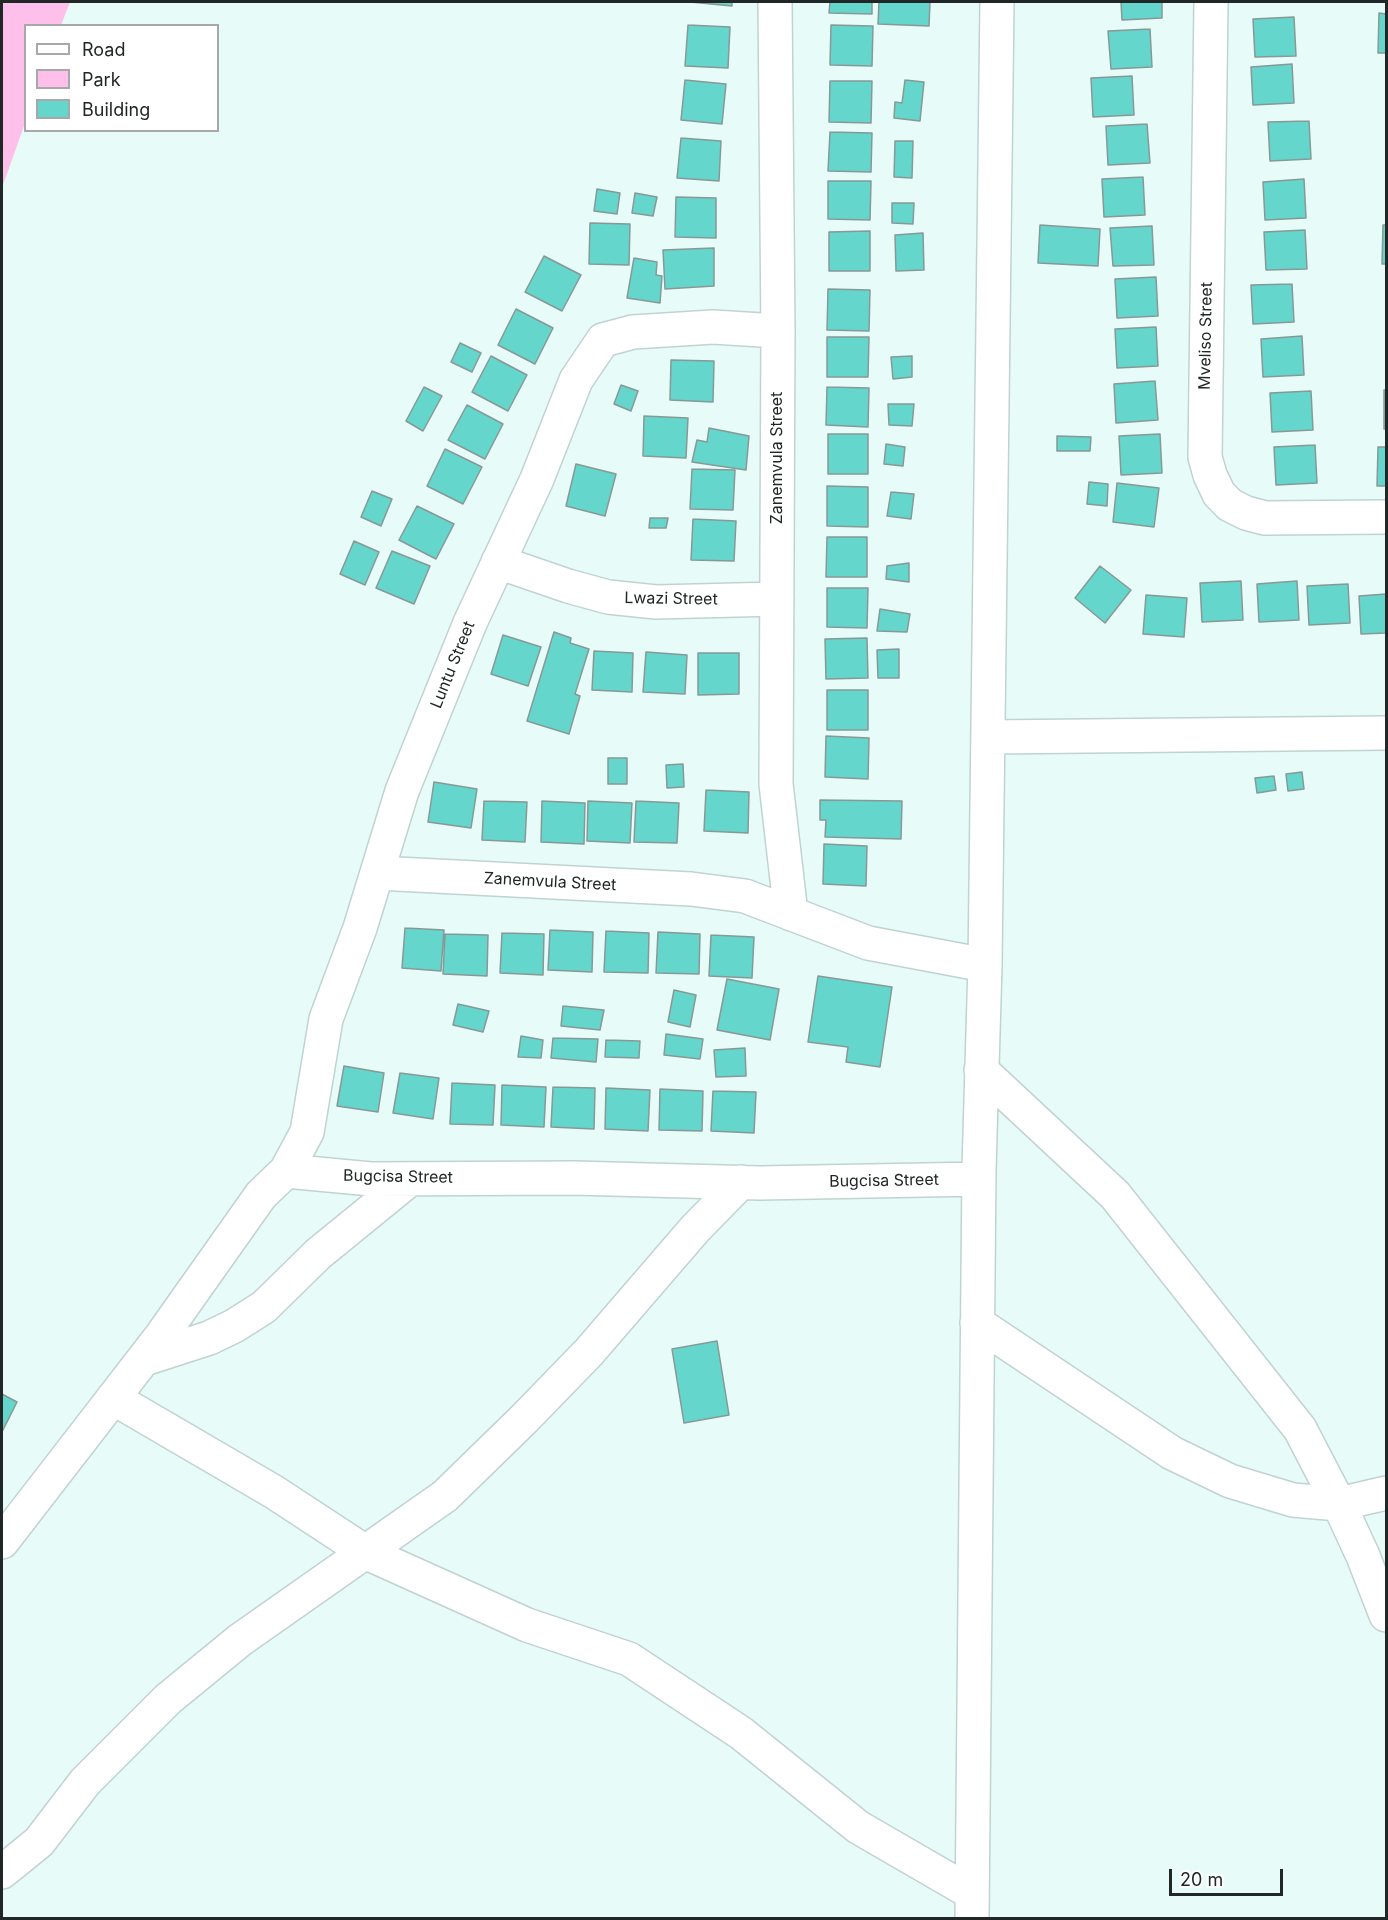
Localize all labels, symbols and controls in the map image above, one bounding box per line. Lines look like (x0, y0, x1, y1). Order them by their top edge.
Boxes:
legend (24, 24, 219, 132)
text: Road (82, 39, 125, 60)
text: Park (82, 69, 121, 90)
text: Building (82, 99, 150, 120)
street label: Mveliso Street (1195, 282, 1217, 390)
street label: Zanemvula Street (767, 392, 787, 524)
street label: Lwazi Street (624, 589, 718, 609)
street label: Luntu Street (427, 619, 479, 711)
street label: Zanemvula Street (483, 869, 617, 895)
street label: Bugcisa Street (343, 1166, 453, 1188)
street label: Bugcisa Street (829, 1170, 939, 1192)
scale bar (1172, 1857, 1286, 1895)
text: 20 m (1180, 1869, 1223, 1890)

